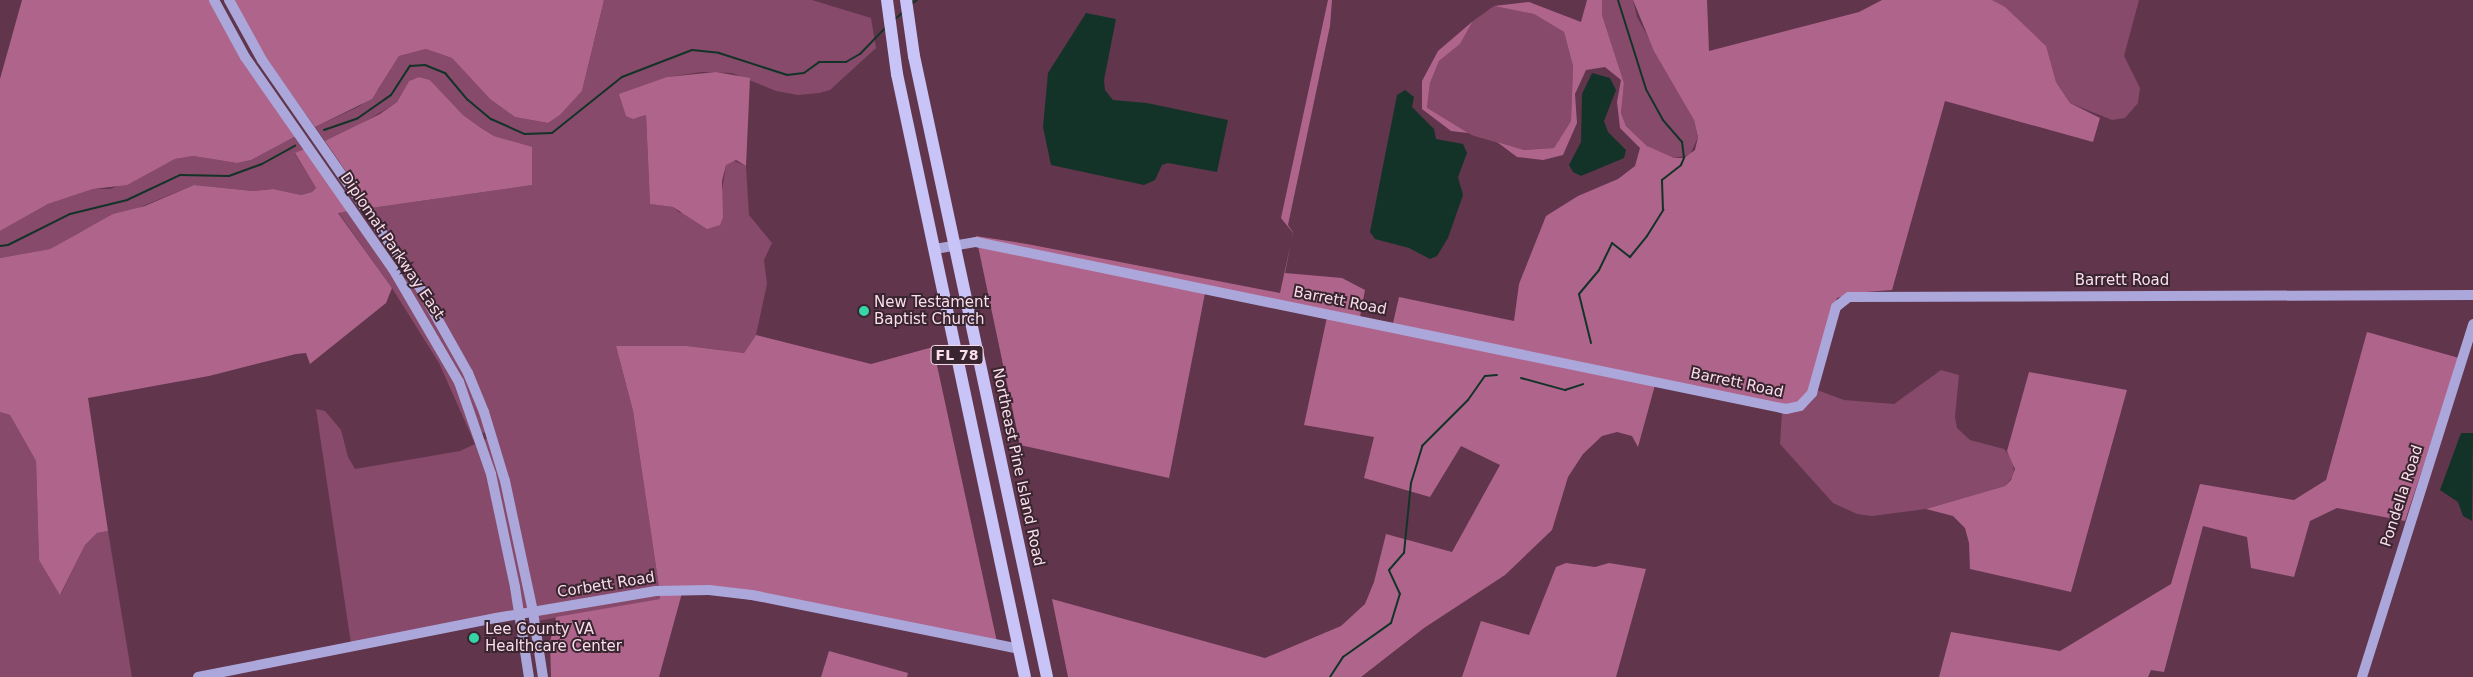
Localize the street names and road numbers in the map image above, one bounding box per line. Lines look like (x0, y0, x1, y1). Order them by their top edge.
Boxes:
street label: Diplomat Parkway East (336, 169, 448, 323)
street label: Barrett Road (2075, 272, 2169, 290)
street label: Barrett Road (1292, 283, 1388, 319)
road number: FL 78 (930, 344, 984, 366)
street label: Barrett Road (1689, 364, 1785, 402)
street label: Northeast Pine Island Road (988, 366, 1048, 568)
street label: Pondella Road (2377, 443, 2427, 549)
street label: Corbett Road (556, 568, 656, 602)

